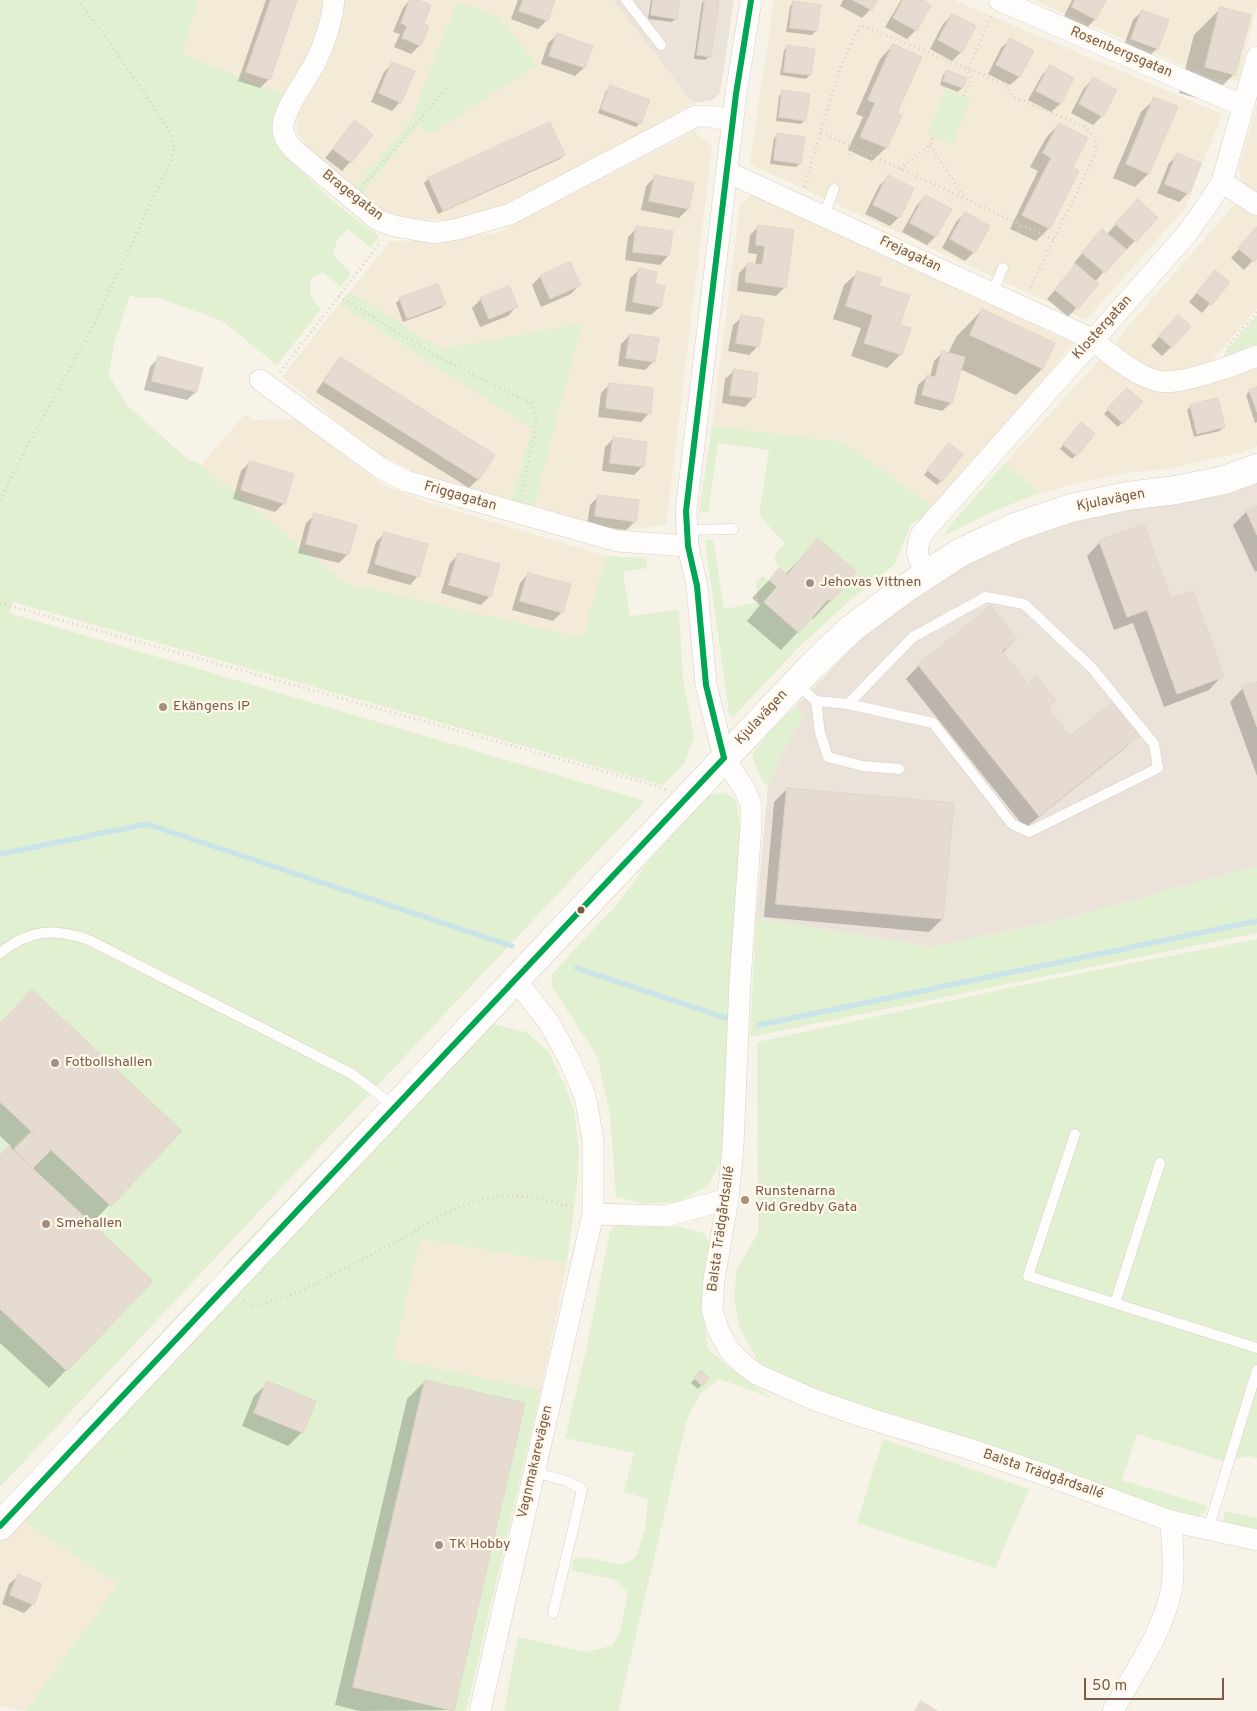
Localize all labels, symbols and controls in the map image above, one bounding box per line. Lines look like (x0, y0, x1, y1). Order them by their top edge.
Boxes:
street label: Rosenbergsgatan (1067, 24, 1175, 82)
street label: Bragegatan (318, 167, 386, 225)
street label: Frejagatan (876, 233, 944, 277)
street label: Klostergatan (1070, 292, 1136, 364)
street label: Friggagatan (422, 479, 498, 515)
street label: Kjulavägen (1075, 486, 1147, 516)
place label: Jehovas Vittnen (820, 575, 921, 591)
marker: Jehovas Vittnen (804, 577, 816, 589)
street label: Kjulavägen (732, 687, 792, 749)
place label: Ekängens IP (173, 699, 250, 715)
marker: Ekängens IP (157, 701, 169, 713)
unlabelled marker (576, 905, 586, 915)
place label: Fotbollshallen (65, 1055, 152, 1071)
marker: Fotbollshallen (49, 1057, 61, 1069)
street label: Balsta Trädgårdsallé (705, 1165, 739, 1293)
place label: Runstenarna Vid Gredby Gata (755, 1184, 857, 1216)
marker: Runstenarna Vid Gredby Gata (739, 1194, 751, 1206)
place label: Smehallen (56, 1216, 122, 1232)
marker: Smehallen (40, 1218, 52, 1230)
street label: Vagnmakarevägen (515, 1404, 557, 1520)
street label: Balsta Trädgårdsallé (980, 1446, 1106, 1504)
place label: TK Hobby (449, 1537, 510, 1553)
marker: TK Hobby (433, 1539, 445, 1551)
scale bar (1087, 1668, 1227, 1700)
text: 50 m (1092, 1677, 1127, 1696)

